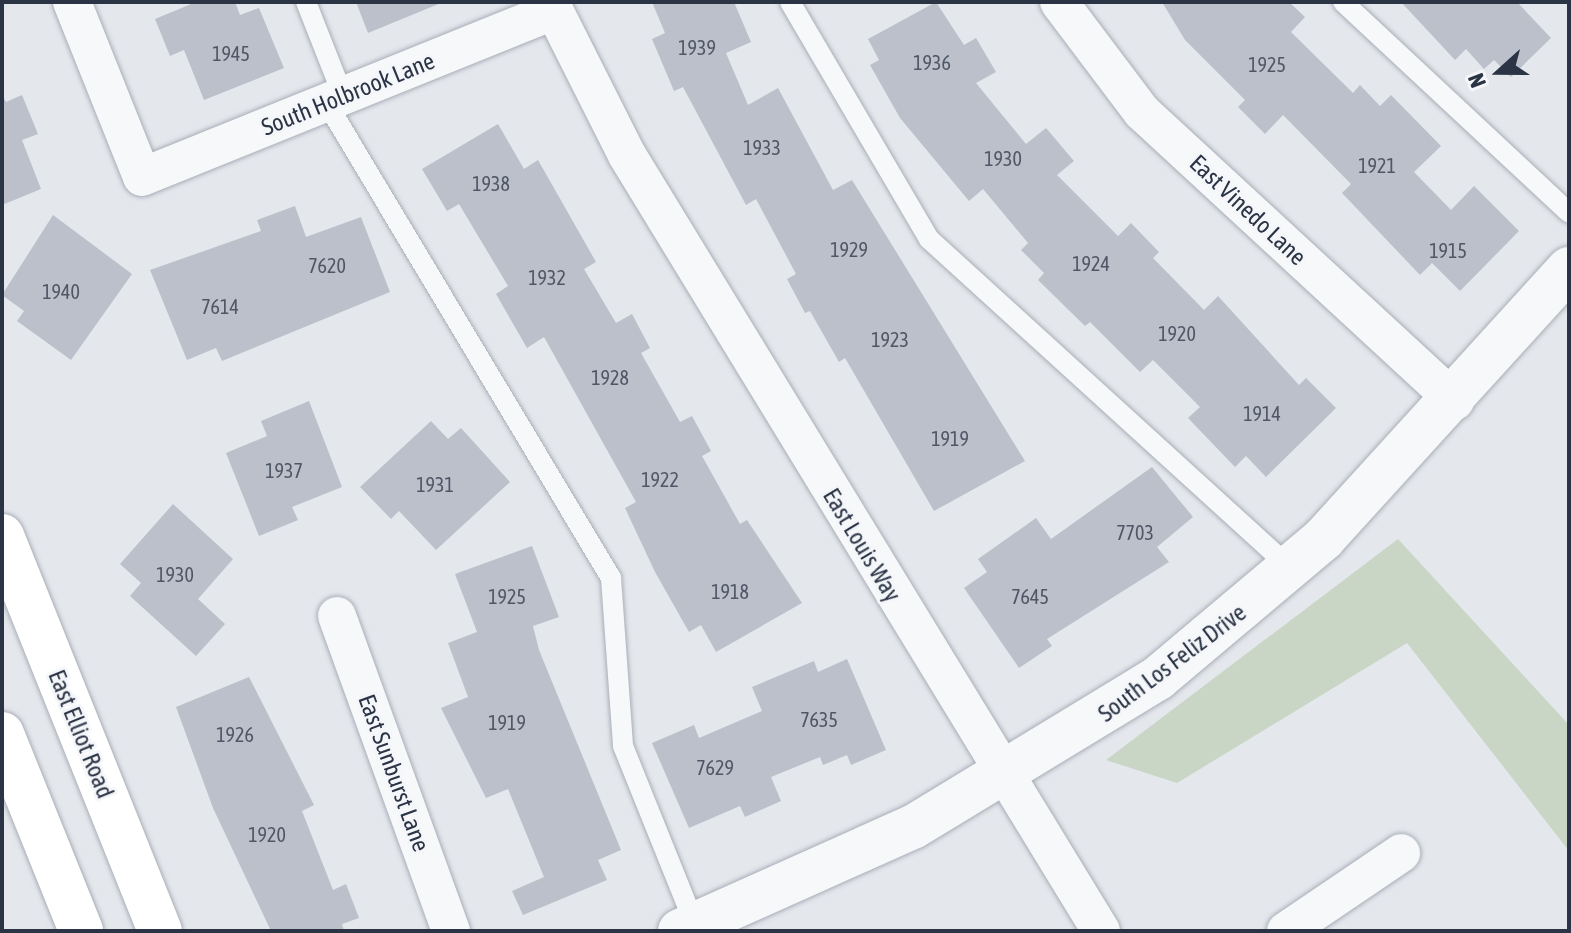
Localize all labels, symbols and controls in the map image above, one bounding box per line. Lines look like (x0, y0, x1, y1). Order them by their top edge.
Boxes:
north arrow (1459, 32, 1539, 112)
house number: 1939 (678, 35, 716, 59)
house number: 1945 (212, 41, 250, 65)
street label: South Holbrook Lane (257, 46, 439, 142)
house number: 1936 (913, 50, 951, 74)
house number: 1925 (1248, 52, 1286, 76)
text: N (1462, 70, 1491, 91)
house number: 1933 (743, 135, 781, 159)
house number: 1930 (984, 146, 1022, 170)
street label: East Vinedo Lane (1184, 149, 1312, 271)
house number: 1921 (1358, 153, 1396, 177)
house number: 1938 (472, 171, 510, 195)
house number: 1929 (830, 237, 868, 261)
house number: 1915 (1429, 238, 1467, 262)
house number: 1924 (1072, 251, 1110, 275)
house number: 7620 (308, 253, 346, 277)
house number: 1932 (528, 265, 566, 289)
house number: 1940 (42, 279, 80, 303)
house number: 7614 (201, 294, 239, 318)
house number: 1920 (1158, 321, 1196, 345)
house number: 1923 (871, 327, 909, 351)
house number: 1928 (591, 365, 629, 389)
house number: 1914 (1243, 401, 1281, 425)
house number: 1919 (931, 426, 969, 450)
house number: 1937 (265, 458, 303, 482)
house number: 1922 (641, 467, 679, 491)
house number: 1931 (416, 472, 454, 496)
street label: East Louis Way (817, 483, 907, 607)
house number: 7703 (1116, 520, 1154, 544)
house number: 1930 (156, 562, 194, 586)
house number: 1918 (711, 579, 749, 603)
house number: 1925 (488, 584, 526, 608)
house number: 7645 (1011, 584, 1049, 608)
street label: South Los Feliz Drive (1092, 598, 1252, 728)
street label: East Elliot Road (42, 666, 120, 802)
street label: East Sunburst Lane (352, 691, 436, 855)
house number: 7635 (800, 707, 838, 731)
house number: 1919 (488, 710, 526, 734)
house number: 1926 (216, 722, 254, 746)
house number: 7629 (696, 755, 734, 779)
house number: 1920 (248, 822, 286, 846)

